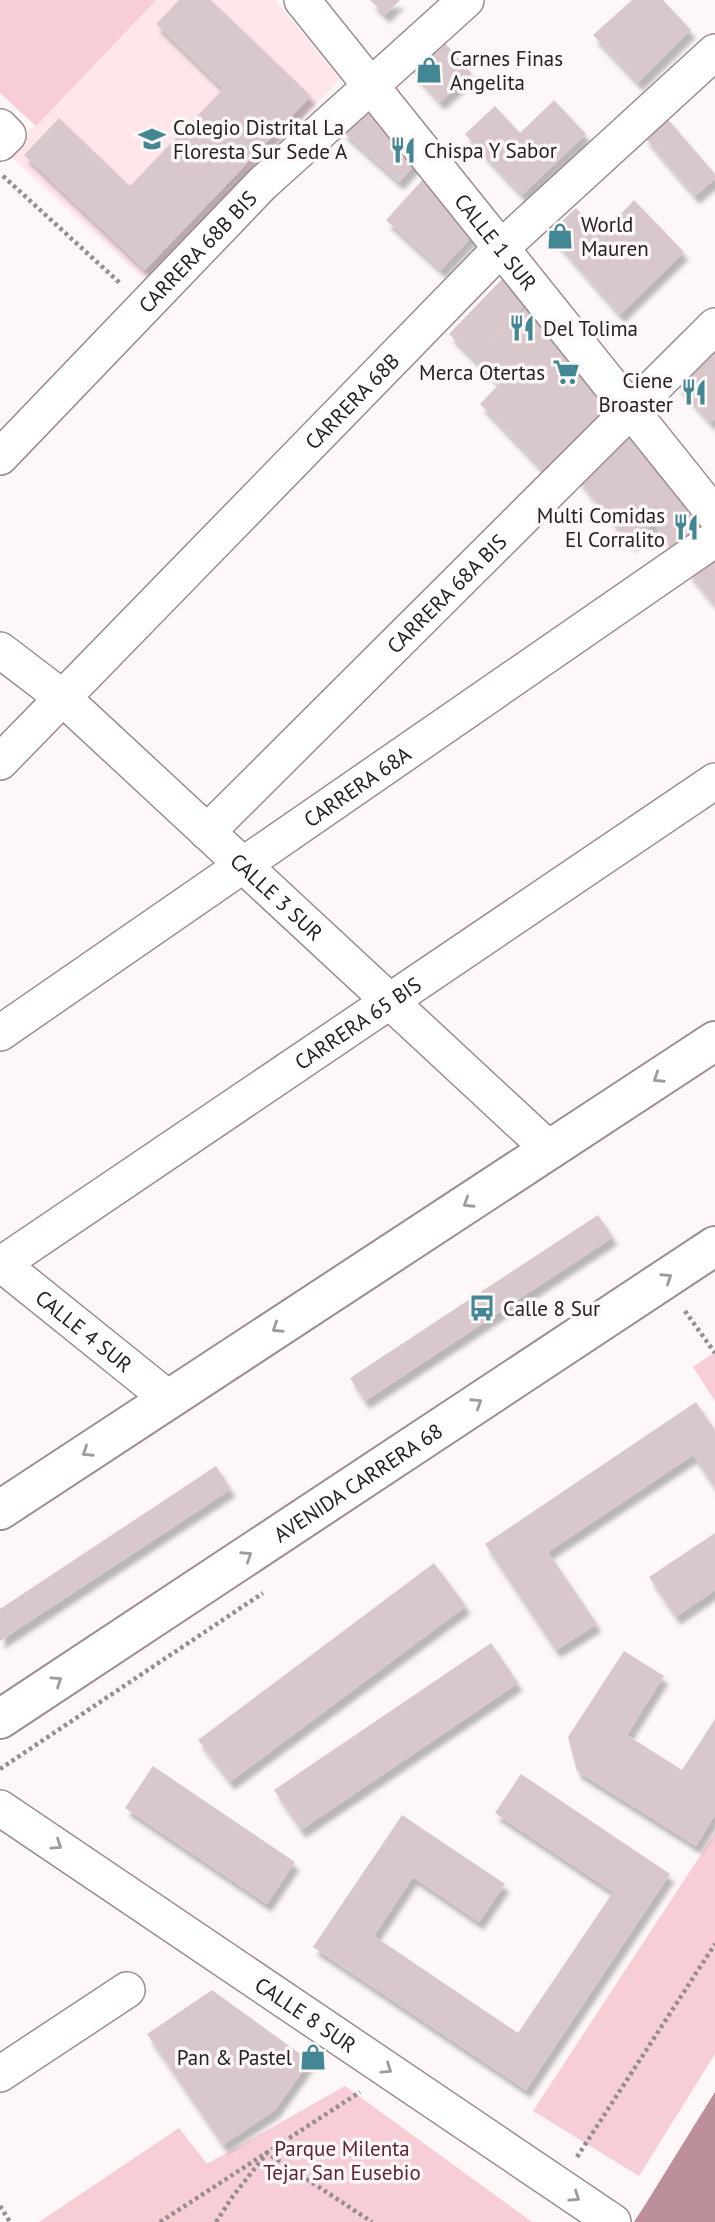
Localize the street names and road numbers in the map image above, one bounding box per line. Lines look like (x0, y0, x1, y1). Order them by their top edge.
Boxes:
street label: CARRERA 68B BIS (132, 185, 262, 318)
street label: CALLE 1 SUR (449, 188, 543, 296)
street label: CARRERA 68B (299, 347, 405, 455)
street label: CARRERA 68A BIS (381, 528, 512, 659)
street label: CARRERA 68A (298, 740, 416, 833)
street label: CALLE 3 SUR (225, 847, 329, 946)
street label: CARRERA 65 BIS (289, 970, 426, 1075)
street label: CALLE 4 SUR (30, 1284, 138, 1378)
street label: AVENIDA CARRERA 68 (268, 1417, 447, 1548)
street label: CALLE 8 SUR (250, 1971, 362, 2058)

